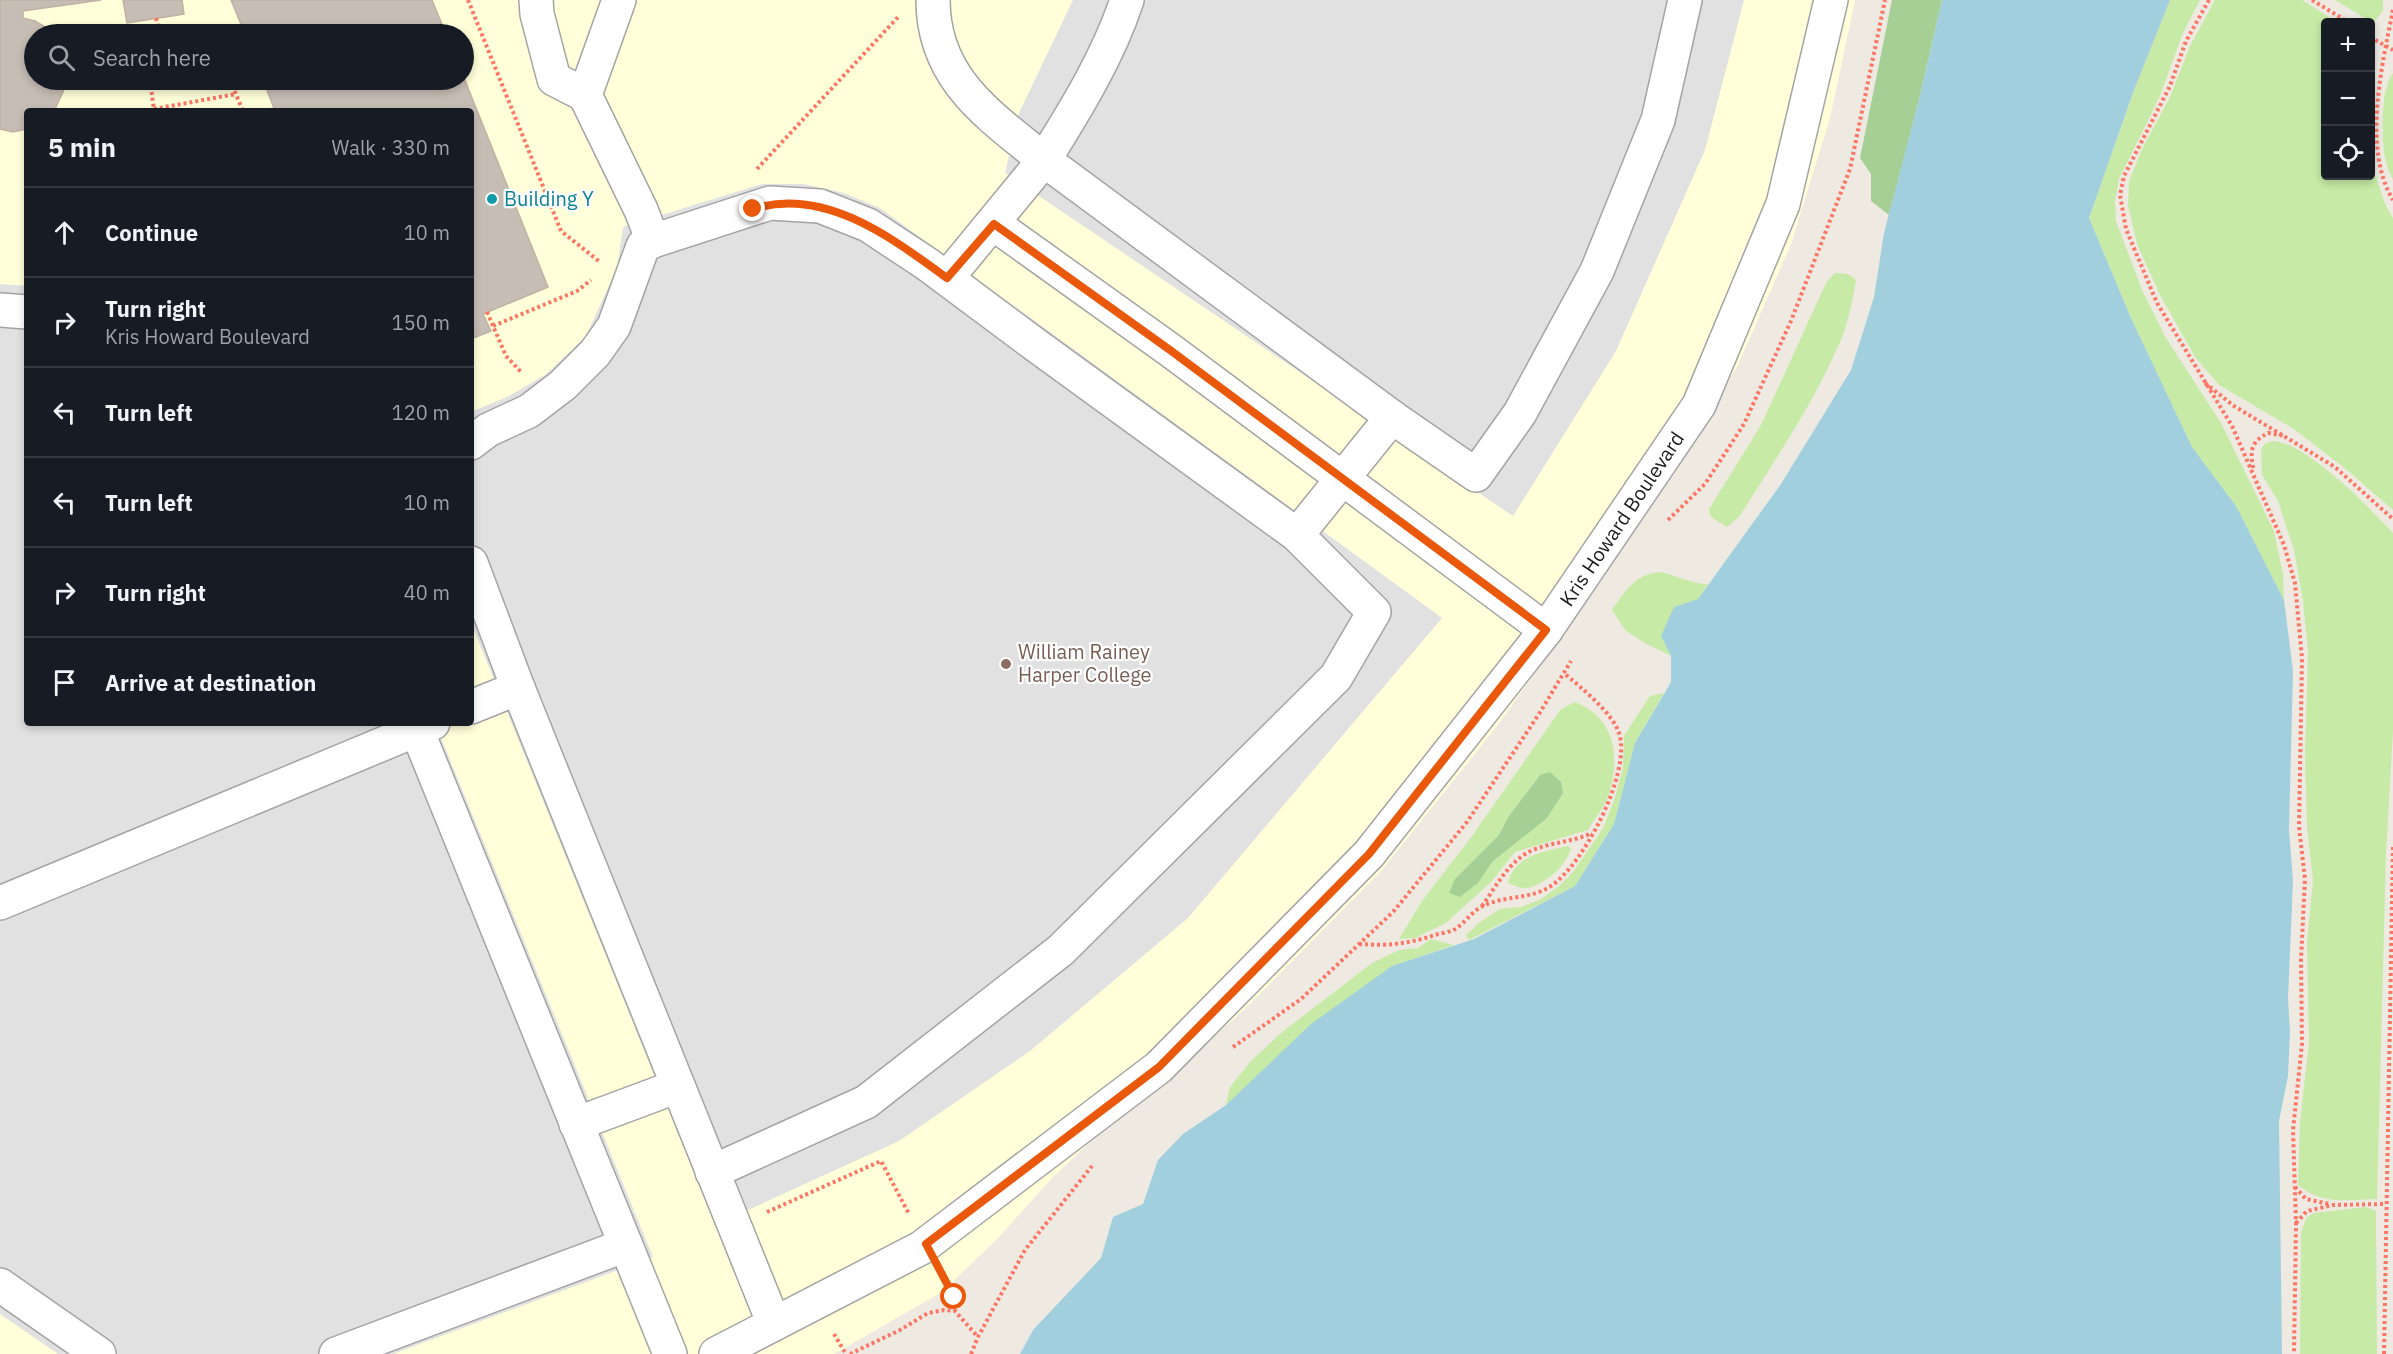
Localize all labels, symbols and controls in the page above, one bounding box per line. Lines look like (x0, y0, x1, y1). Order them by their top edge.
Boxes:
map controls (2321, 18, 2375, 180)
button: + (2321, 18, 2375, 72)
search box (24, 24, 474, 90)
icon: search (45, 41, 78, 74)
text: Search here (93, 43, 211, 72)
button: − (2321, 72, 2375, 126)
button: locate (2321, 126, 2375, 180)
text: 5 min (48, 130, 116, 164)
text: Walk · 330 m (332, 134, 450, 161)
place label: Building Y (504, 185, 594, 212)
marker: Building Y (485, 192, 499, 206)
route end (739, 195, 765, 221)
icon: ahead (48, 216, 81, 249)
text: Continue (105, 218, 198, 247)
text: 10 m (404, 219, 450, 246)
text: Turn right (105, 294, 206, 323)
icon: right (48, 306, 81, 339)
text: 150 m (392, 309, 450, 336)
text: Kris Howard Boulevard (105, 323, 310, 350)
icon: left (48, 396, 81, 429)
text: Turn left (105, 398, 193, 427)
text: 120 m (392, 399, 450, 426)
street label: Kris Howard Boulevard (1553, 426, 1690, 611)
icon: left (48, 486, 81, 519)
text: Turn left (105, 488, 193, 517)
text: 10 m (404, 489, 450, 516)
icon: right (48, 576, 81, 609)
text: Turn right (105, 578, 206, 607)
text: 40 m (404, 579, 450, 606)
place label: William Rainey Harper College (1018, 638, 1152, 688)
marker: William Rainey Harper College (999, 657, 1013, 671)
icon: arrive (48, 666, 81, 699)
text: Arrive at destination (105, 668, 316, 697)
route start (940, 1283, 966, 1309)

